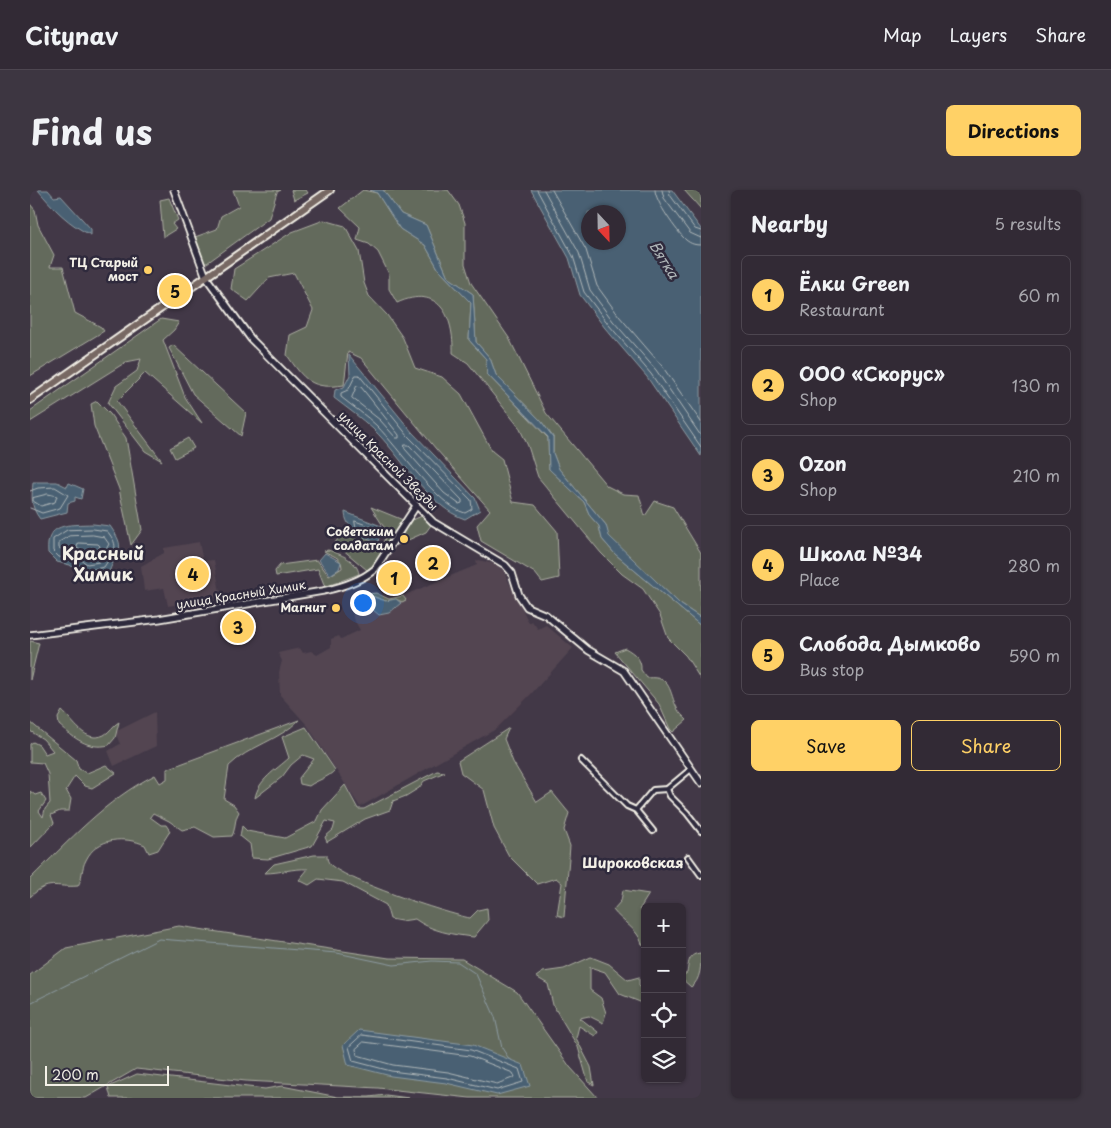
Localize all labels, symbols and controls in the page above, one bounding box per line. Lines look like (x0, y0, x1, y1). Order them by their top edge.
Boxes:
text: Citynav (25, 17, 118, 53)
text: Map (883, 21, 922, 48)
text: Layers (950, 21, 1007, 48)
text: Share (1035, 21, 1086, 48)
text: Find us (30, 104, 152, 157)
button: Directions (946, 105, 1081, 156)
north arrow (581, 205, 626, 250)
text: Nearby (751, 207, 828, 239)
text: 5 results (994, 211, 1061, 235)
water label: Вятка (645, 237, 685, 284)
place label: ТЦ Старый мост (69, 253, 139, 285)
marker: ТЦ Старый мост (142, 264, 154, 276)
text: Ёлки Green (799, 269, 910, 297)
pin: 5 (159, 272, 191, 310)
text: 1 (764, 283, 772, 307)
text: 60 m (1018, 283, 1060, 307)
text: Restaurant (799, 297, 885, 321)
text: ООО «Скорус» (799, 359, 945, 387)
text: 2 (762, 373, 774, 397)
text: 130 m (1012, 373, 1060, 397)
text: Shop (799, 387, 837, 411)
street label: улица Красной Звезды (335, 406, 443, 514)
text: Ozon (799, 449, 847, 477)
text: 3 (763, 463, 773, 487)
text: 210 m (1012, 463, 1060, 487)
text: Shop (799, 477, 837, 501)
place label: Советским солдатам (326, 522, 394, 554)
marker: Советским солдатам (398, 533, 410, 545)
district label: Красный Химик (62, 539, 144, 587)
text: Школа №34 (799, 539, 922, 567)
pin: 2 (417, 544, 449, 582)
text: 4 (763, 553, 773, 577)
text: 280 m (1008, 553, 1060, 577)
pin: 4 (177, 555, 209, 593)
pin: 1 (378, 559, 410, 597)
text: Place (799, 567, 840, 591)
street label: улица Красный Химик (175, 575, 308, 613)
your location (350, 590, 376, 616)
place label: Магнит (280, 598, 327, 616)
marker: Магнит (330, 602, 342, 614)
pin: 3 (222, 608, 254, 646)
text: Слобода Дымково (799, 629, 980, 657)
text: 5 (763, 643, 773, 667)
text: 590 m (1008, 643, 1060, 667)
text: Bus stop (799, 657, 864, 681)
button: Save (751, 720, 901, 771)
button: Share (911, 720, 1061, 771)
district label: Широковская (582, 852, 684, 873)
map controls (641, 903, 686, 1083)
button: + (641, 903, 686, 948)
button: − (641, 948, 686, 993)
button: locate (641, 993, 686, 1038)
button: layers (641, 1038, 686, 1083)
scale bar (45, 1063, 169, 1086)
text: 200 m (52, 1064, 99, 1085)

